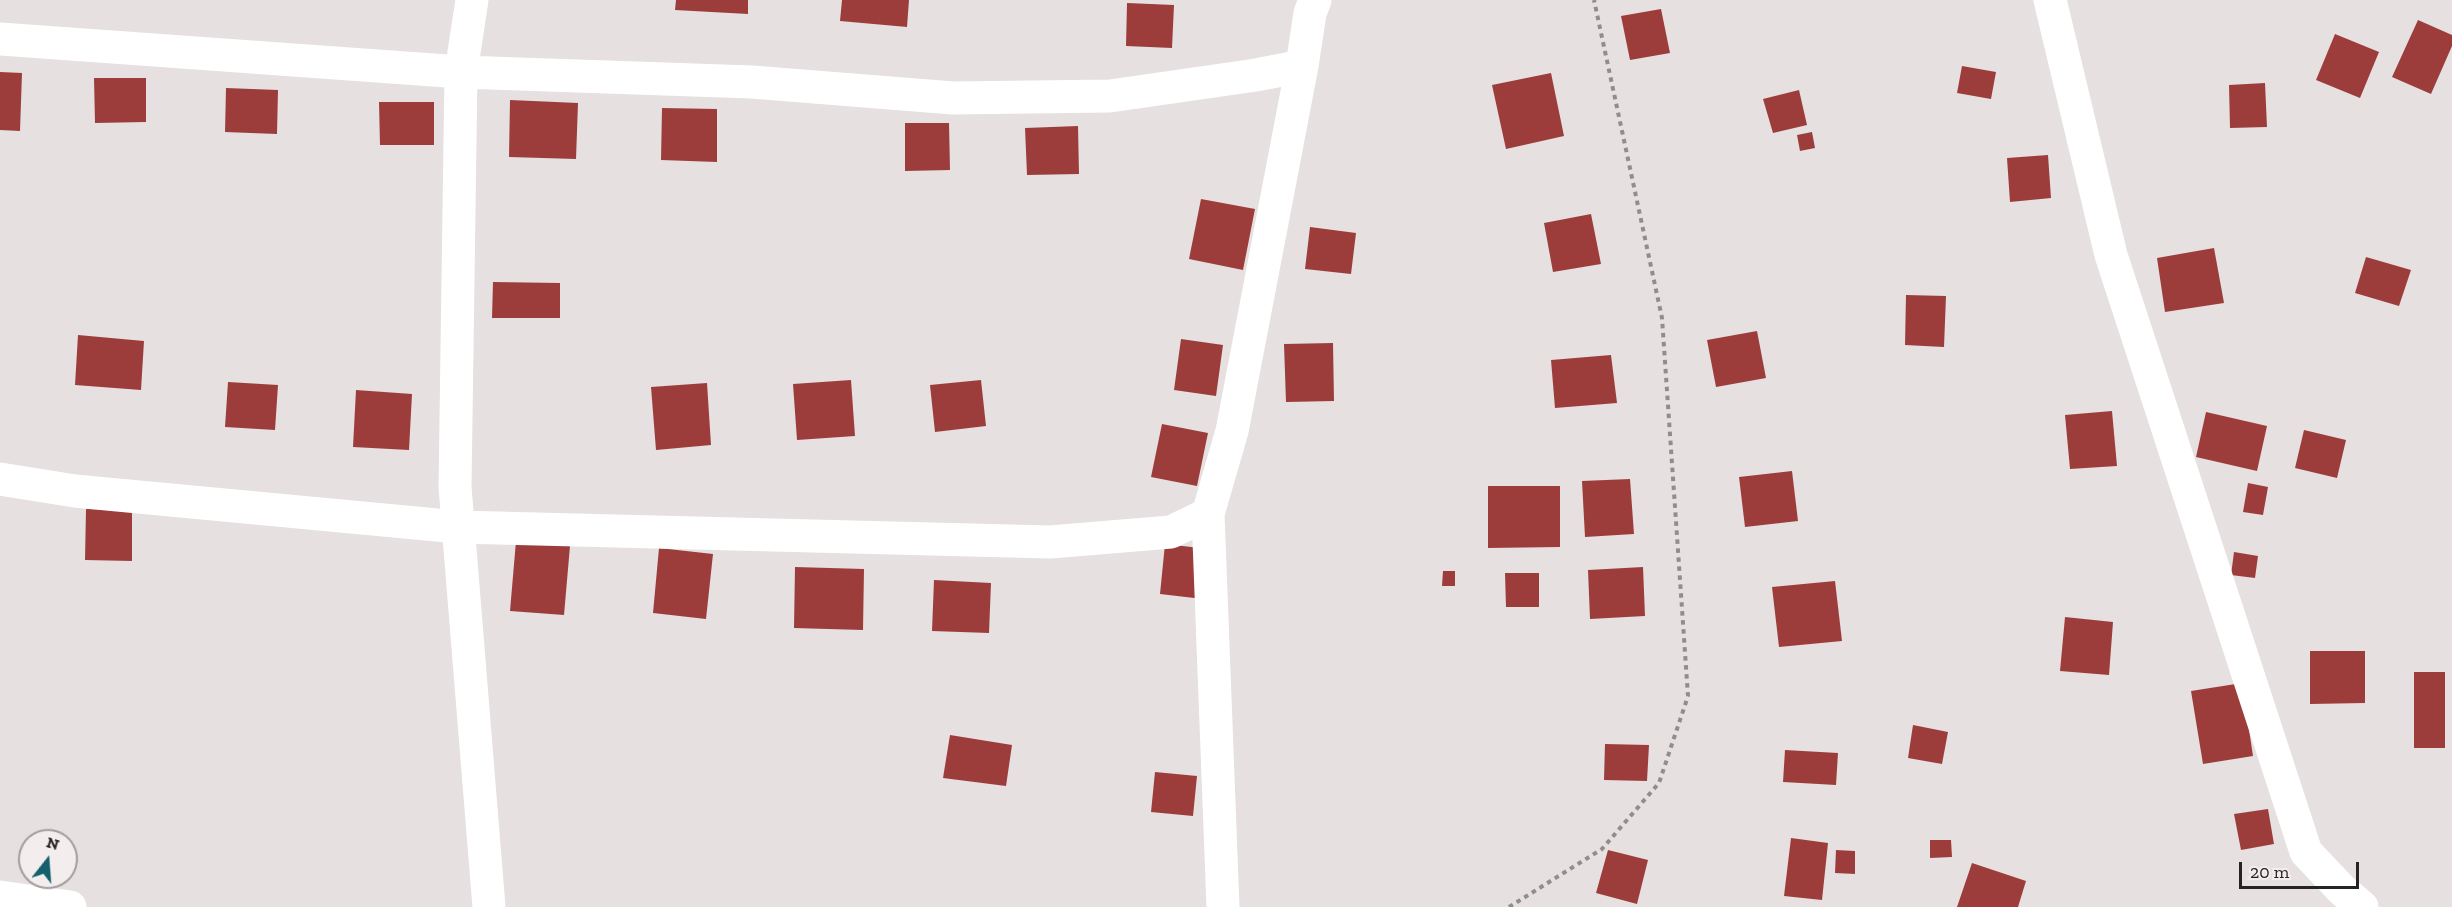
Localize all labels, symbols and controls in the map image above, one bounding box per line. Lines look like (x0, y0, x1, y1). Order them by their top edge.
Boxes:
north arrow (18, 829, 78, 889)
text: N (44, 832, 61, 854)
scale bar (2242, 850, 2362, 888)
text: 20 m (2250, 861, 2289, 883)

